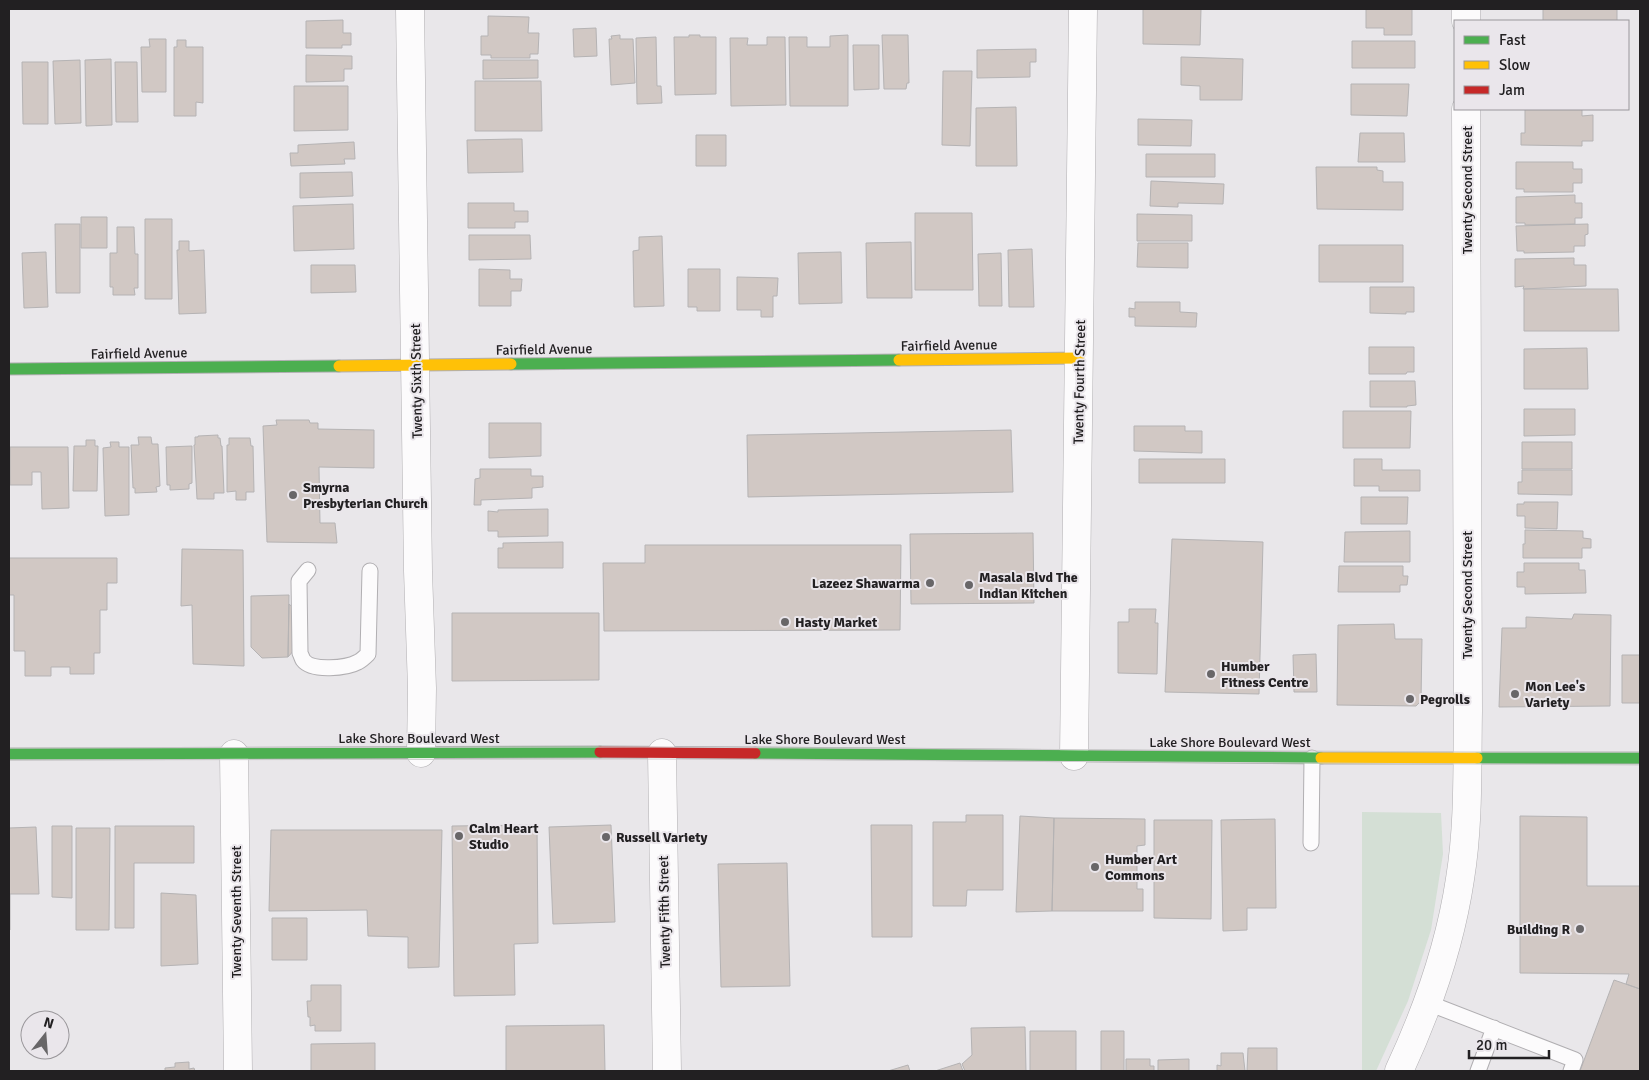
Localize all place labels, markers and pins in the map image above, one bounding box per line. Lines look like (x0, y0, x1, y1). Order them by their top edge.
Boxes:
place label: Smyrna Presbyterian Church (303, 479, 428, 512)
marker: Smyrna Presbyterian Church (287, 489, 299, 501)
place label: Masala Blvd The Indian Kitchen (979, 569, 1078, 602)
place label: Lazeez Shawarma (812, 575, 920, 592)
marker: Lazeez Shawarma (924, 577, 936, 589)
marker: Masala Blvd The Indian Kitchen (963, 579, 975, 591)
place label: Hasty Market (795, 614, 878, 631)
marker: Hasty Market (779, 616, 791, 628)
place label: Humber Fitness Centre (1221, 658, 1309, 691)
marker: Humber Fitness Centre (1205, 668, 1217, 680)
place label: Mon Lee's Variety (1525, 678, 1585, 711)
marker: Mon Lee's Variety (1509, 688, 1521, 700)
place label: Pegrolls (1420, 691, 1470, 708)
marker: Pegrolls (1404, 693, 1416, 705)
place label: Calm Heart Studio (469, 820, 539, 853)
place label: Russell Variety (616, 829, 708, 846)
marker: Calm Heart Studio (453, 830, 465, 842)
marker: Russell Variety (600, 831, 612, 843)
place label: Humber Art Commons (1105, 851, 1178, 884)
marker: Humber Art Commons (1089, 861, 1101, 873)
place label: Building R (1507, 921, 1570, 938)
marker: Building R (1574, 923, 1586, 935)

